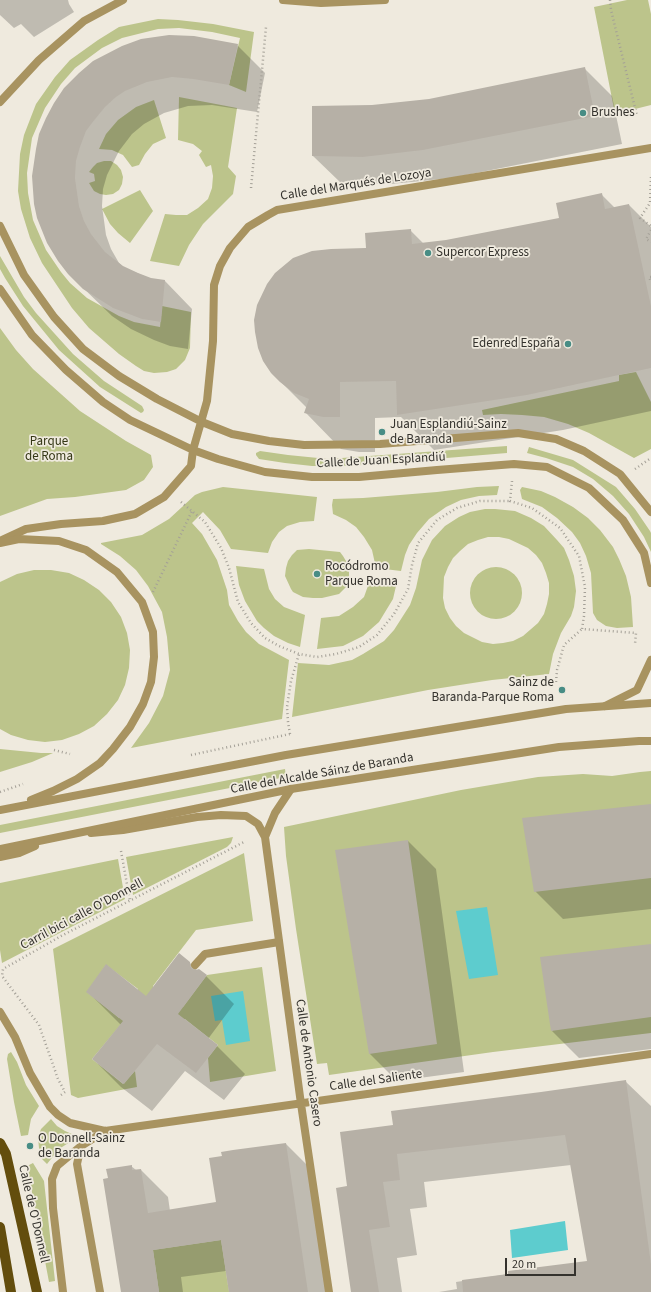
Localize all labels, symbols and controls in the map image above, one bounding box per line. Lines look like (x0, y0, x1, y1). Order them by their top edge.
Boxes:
place label: Brushes (591, 105, 635, 121)
marker: Brushes (578, 108, 588, 118)
street label: Calle del Marqués de Lozoya (279, 165, 433, 205)
place label: Supercor Express (436, 245, 529, 261)
marker: Supercor Express (423, 248, 433, 258)
place label: Edenred España (472, 336, 560, 352)
marker: Edenred España (563, 339, 573, 349)
place label: Juan Esplandiú-Sainz de Baranda (390, 417, 507, 448)
marker: Juan Esplandiú-Sainz de Baranda (377, 427, 387, 437)
park label: Parque de Roma (25, 434, 73, 465)
street label: Calle de Juan Esplandiú (316, 450, 446, 472)
place label: Rocódromo Parque Roma (325, 559, 398, 590)
marker: Rocódromo Parque Roma (312, 569, 322, 579)
place label: Sainz de Baranda-Parque Roma (431, 675, 554, 706)
marker: Sainz de Baranda-Parque Roma (557, 685, 567, 695)
street label: Calle del Alcalde Sáinz de Baranda (229, 750, 415, 798)
street label: Carril bici calle O'Donnell (18, 876, 146, 954)
street label: Calle de Antonio Casero (291, 998, 325, 1128)
street label: Calle del Saliente (329, 1067, 423, 1095)
place label: O Donnell-Sainz de Baranda (38, 1131, 125, 1162)
marker: O Donnell-Sainz de Baranda (25, 1141, 35, 1151)
street label: Calle de O'Donnell (14, 1163, 52, 1265)
scale bar (507, 1250, 578, 1276)
text: 20 m (512, 1256, 536, 1273)

